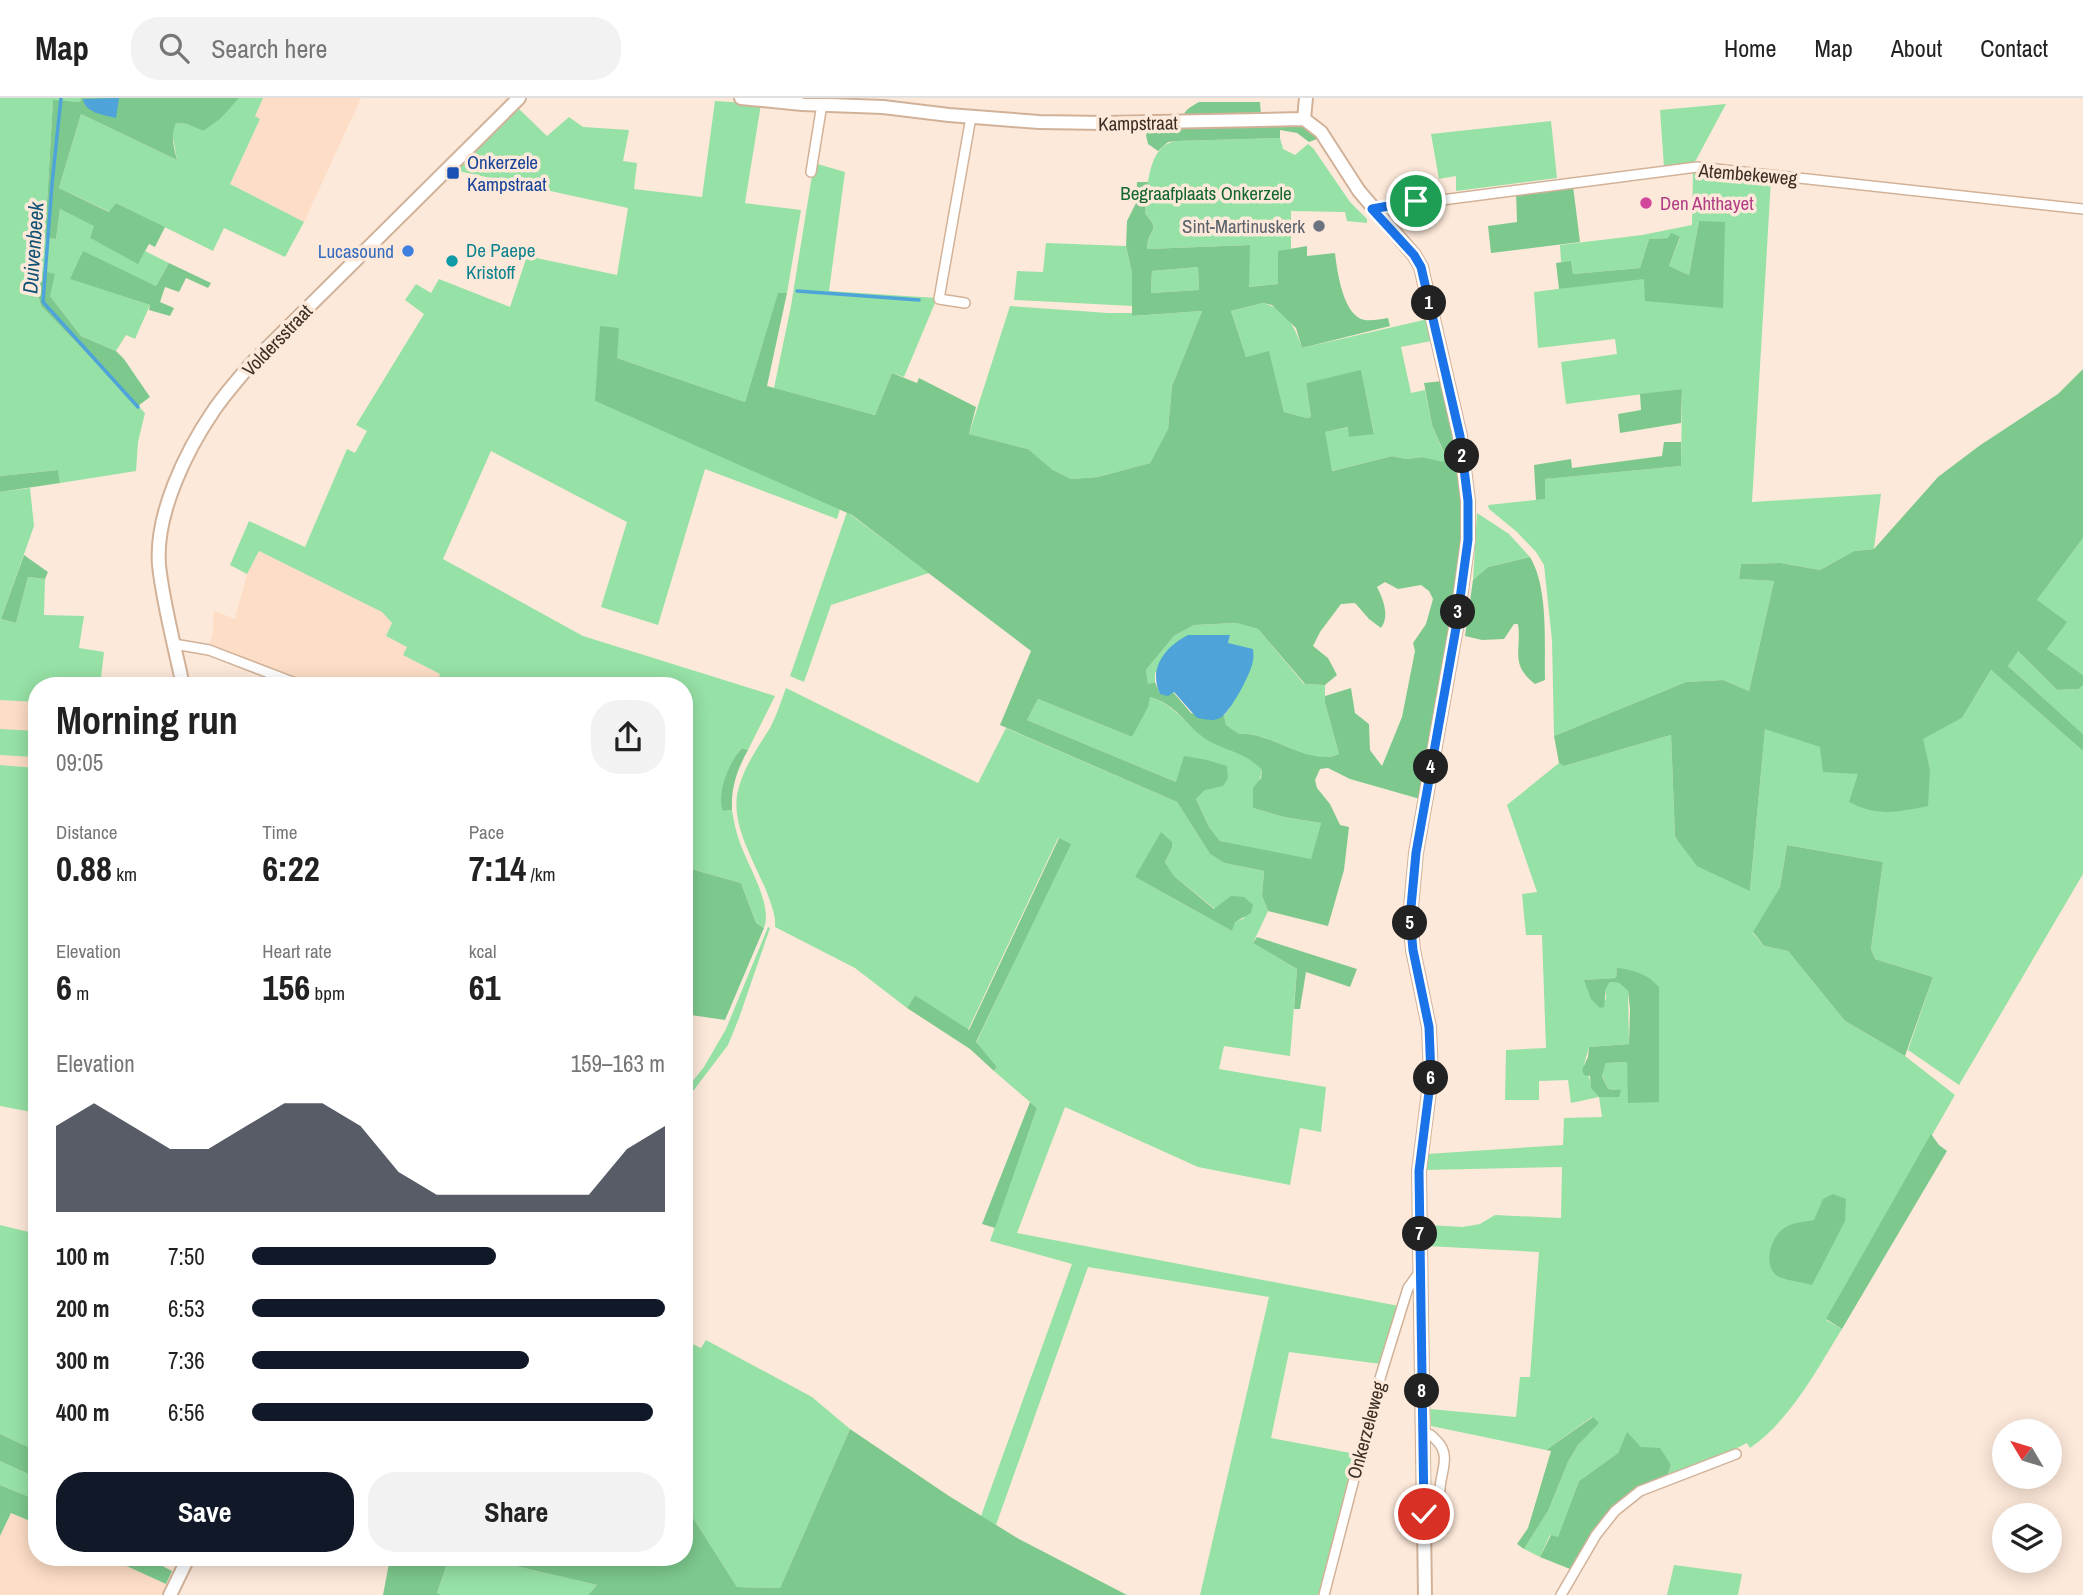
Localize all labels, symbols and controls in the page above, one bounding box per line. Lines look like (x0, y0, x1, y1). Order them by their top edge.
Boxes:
search box (131, 17, 621, 80)
text: Map (35, 26, 89, 70)
icon: search (155, 29, 193, 67)
text: Search here (211, 31, 327, 66)
text: Home (1724, 32, 1776, 64)
text: Map (1814, 32, 1853, 64)
text: About (1891, 32, 1942, 64)
text: Contact (1980, 32, 2048, 64)
street label: Kampstraat (1098, 109, 1179, 137)
place label: Onkerzele Kampstraat (467, 149, 547, 197)
street label: Atembekeweg (1697, 157, 1799, 191)
marker: Onkerzele Kampstraat (445, 165, 461, 181)
pin (1386, 171, 1446, 231)
park label: Begraafplaats Onkerzele (1120, 180, 1292, 206)
icon: arrive (1397, 182, 1435, 220)
place label: Den Ahthayet (1660, 190, 1754, 216)
marker: Den Ahthayet (1638, 195, 1654, 211)
water label: Duivenbeek (15, 200, 51, 295)
place label: Sint-Martinuskerk (1182, 213, 1305, 239)
marker: Sint-Martinuskerk (1311, 218, 1327, 234)
place label: De Paepe Kristoff (466, 237, 535, 285)
place label: Lucasound (318, 238, 394, 264)
marker: Lucasound (400, 243, 416, 259)
marker: De Paepe Kristoff (444, 253, 460, 269)
pin: 1 (1412, 286, 1446, 320)
text: 1 (1424, 289, 1433, 315)
street label: Voldersstraat (236, 298, 318, 382)
pin: 2 (1444, 438, 1480, 474)
text: 2 (1457, 442, 1466, 468)
pin: 3 (1440, 594, 1476, 630)
text: 3 (1453, 598, 1462, 624)
text: Morning run (56, 695, 238, 746)
button: share (591, 700, 665, 774)
text: 09:05 (56, 747, 103, 778)
pin: 4 (1414, 750, 1448, 784)
text: 4 (1426, 753, 1435, 779)
text: Distance (56, 819, 117, 845)
text: Time (262, 819, 297, 845)
text: Pace (469, 819, 504, 845)
text: 0.88 (56, 845, 112, 892)
text: 6:22 (262, 845, 320, 892)
text: 7:14 (469, 845, 526, 892)
text: km (112, 861, 137, 887)
text: /km (526, 861, 556, 887)
pin: 5 (1392, 906, 1428, 940)
text: 5 (1405, 909, 1414, 935)
text: Elevation (56, 938, 121, 964)
text: Heart rate (262, 938, 332, 964)
text: kcal (469, 938, 496, 964)
text: 6 (56, 964, 72, 1011)
text: 156 (262, 964, 310, 1011)
text: 61 (469, 964, 501, 1011)
text: m (72, 980, 89, 1006)
text: bpm (310, 980, 345, 1006)
text: Elevation (56, 1048, 135, 1079)
text: 159–163 m (571, 1048, 665, 1079)
pin: 6 (1414, 1060, 1448, 1096)
text: 6 (1426, 1064, 1435, 1090)
pin: 7 (1402, 1216, 1438, 1252)
text: 7 (1415, 1220, 1424, 1246)
text: 100 m (56, 1241, 109, 1272)
text: 7:50 (168, 1241, 205, 1272)
text: 200 m (56, 1293, 109, 1324)
text: 6:53 (168, 1293, 205, 1324)
text: 300 m (56, 1345, 109, 1376)
text: 7:36 (168, 1345, 205, 1376)
pin: 8 (1404, 1374, 1440, 1408)
text: 8 (1417, 1377, 1426, 1403)
street label: Onkerzeleweg (1341, 1378, 1392, 1481)
text: 400 m (56, 1397, 109, 1428)
text: 6:56 (168, 1397, 205, 1428)
north arrow (1992, 1419, 2062, 1489)
map controls (1992, 1419, 2062, 1573)
button: Save (56, 1472, 354, 1552)
button: Share (368, 1472, 665, 1552)
pin (1394, 1484, 1454, 1544)
icon: check (1405, 1495, 1443, 1533)
button: layers (1992, 1503, 2062, 1573)

